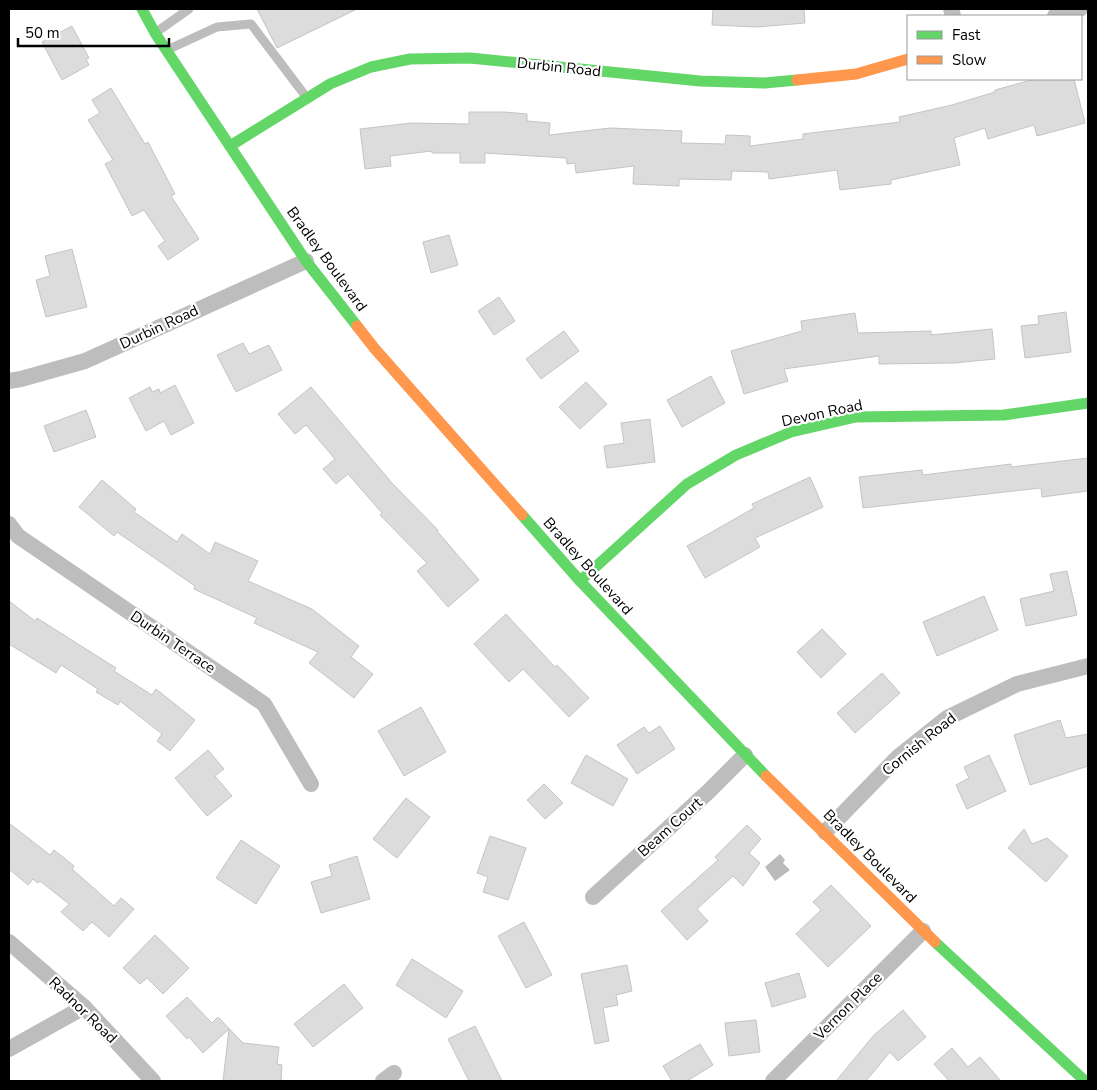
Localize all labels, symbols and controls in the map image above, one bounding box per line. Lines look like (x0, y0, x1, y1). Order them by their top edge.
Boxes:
scale bar (18, 15, 169, 47)
legend (907, 15, 1082, 80)
text: 50 m (25, 23, 60, 43)
text: Fast (952, 25, 981, 45)
text: Slow (952, 50, 987, 70)
street label: Durbin Road (516, 53, 602, 81)
street label: Bradley Boulevard (282, 203, 372, 315)
street label: Durbin Road (117, 300, 201, 354)
street label: Devon Road (780, 395, 864, 431)
street label: Bradley Boulevard (539, 513, 637, 619)
street label: Durbin Terrace (126, 606, 220, 678)
street label: Cornish Road (878, 708, 960, 780)
street label: Beam Court (634, 792, 707, 861)
street label: Bradley Boulevard (819, 805, 921, 907)
street label: Vernon Place (809, 968, 886, 1045)
street label: Radnor Road (45, 972, 121, 1048)

